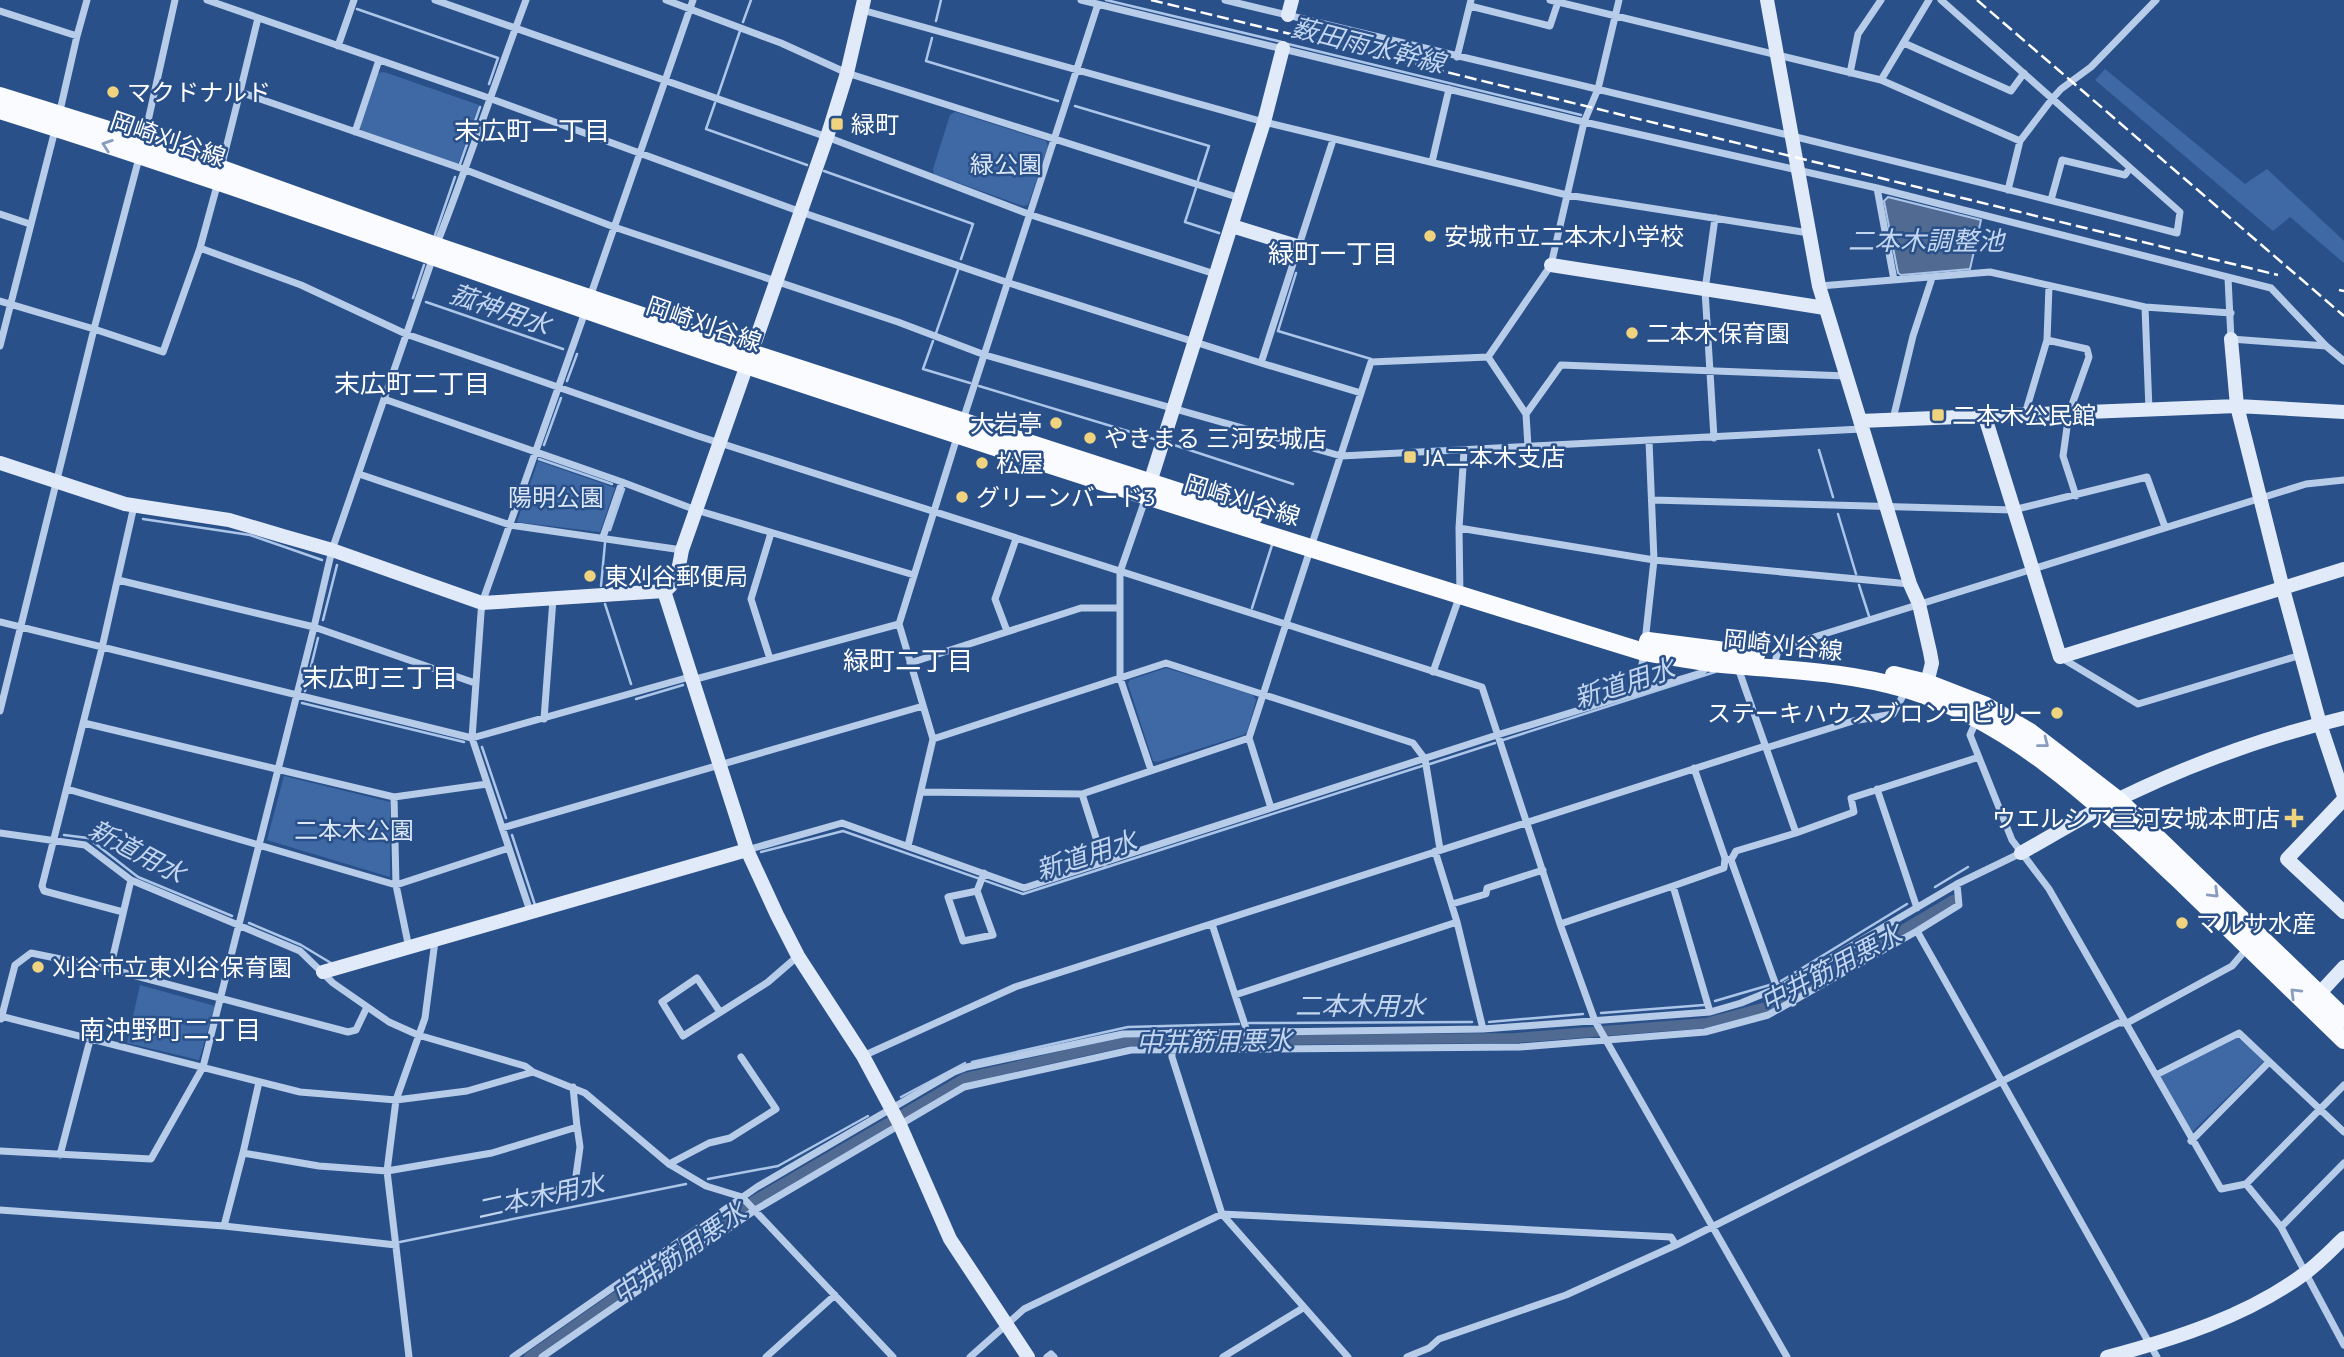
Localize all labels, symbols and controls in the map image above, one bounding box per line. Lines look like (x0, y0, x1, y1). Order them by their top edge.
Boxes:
water label: 薮田雨水幹線 (1288, 10, 1451, 81)
place label: マクドナルド (127, 77, 271, 108)
marker: マクドナルド (105, 84, 121, 100)
street label: 岡崎刈谷線 (106, 105, 230, 173)
place label: 緑町 (851, 109, 899, 140)
district label: 末広町一丁目 (454, 114, 610, 147)
marker: 緑町 (829, 116, 845, 132)
one-way arrow (101, 139, 113, 153)
park label: 緑公園 (970, 149, 1042, 180)
place label: 安城市立二本木小学校 (1444, 221, 1684, 252)
water label: 二本木調整池 (1848, 224, 2007, 257)
marker: 安城市立二本木小学校 (1422, 228, 1438, 244)
district label: 緑町一丁目 (1268, 237, 1398, 270)
water label: 菰神用水 (445, 276, 557, 343)
street label: 岡崎刈谷線 (642, 290, 766, 358)
place label: 二本木保育園 (1646, 318, 1790, 349)
marker: 二本木保育園 (1624, 325, 1640, 341)
district label: 末広町二丁目 (334, 367, 490, 400)
place label: 二本木公民館 (1952, 400, 2096, 431)
marker: 二本木公民館 (1930, 407, 1946, 423)
place label: 大岩亭 (970, 408, 1042, 439)
marker: 大岩亭 (1048, 415, 1064, 431)
place label: やきまる 三河安城店 (1104, 423, 1326, 454)
marker: やきまる 三河安城店 (1082, 430, 1098, 446)
place label: JA二本木支店 (1423, 442, 1565, 473)
place label: 松屋 (996, 448, 1044, 479)
marker: JA二本木支店 (1402, 449, 1418, 465)
marker: 松屋 (974, 455, 990, 471)
street label: 岡崎刈谷線 (1180, 468, 1304, 532)
park label: 陽明公園 (508, 482, 604, 513)
place label: グリーンバード3 (976, 482, 1156, 513)
marker: グリーンバード3 (954, 489, 970, 505)
place label: 東刈谷郵便局 (604, 561, 748, 592)
marker: 東刈谷郵便局 (582, 568, 598, 584)
street label: 岡崎刈谷線 (1722, 623, 1844, 667)
district label: 緑町二丁目 (843, 644, 973, 677)
water label: 新道用水 (1569, 650, 1681, 715)
district label: 末広町三丁目 (302, 661, 458, 694)
place label: ステーキハウスブロンコビリー (1707, 698, 2043, 729)
marker: ステーキハウスブロンコビリー (2049, 705, 2065, 721)
one-way arrow (2037, 734, 2049, 747)
place label: ウエルシア三河安城本町店 (1992, 803, 2280, 834)
marker: ウエルシア三河安城本町店 (2286, 810, 2302, 826)
water label: 新道用水 (83, 812, 193, 891)
park label: 二本木公園 (294, 815, 414, 846)
water label: 新道用水 (1031, 822, 1143, 887)
one-way arrow (2206, 885, 2219, 898)
place label: マルサ水産 (2196, 908, 2316, 939)
water label: 中井筋用悪水 (1754, 915, 1910, 1019)
marker: マルサ水産 (2174, 915, 2190, 931)
place label: 刈谷市立東刈谷保育園 (52, 952, 292, 983)
marker: 刈谷市立東刈谷保育園 (30, 959, 46, 975)
one-way arrow (2291, 988, 2304, 1001)
water label: 二本木用水 (1295, 989, 1428, 1022)
district label: 南沖野町二丁目 (79, 1013, 261, 1046)
water label: 中井筋用悪水 (1136, 1023, 1295, 1059)
water label: 二本木用水 (473, 1166, 610, 1226)
water label: 中井筋用悪水 (606, 1193, 755, 1311)

